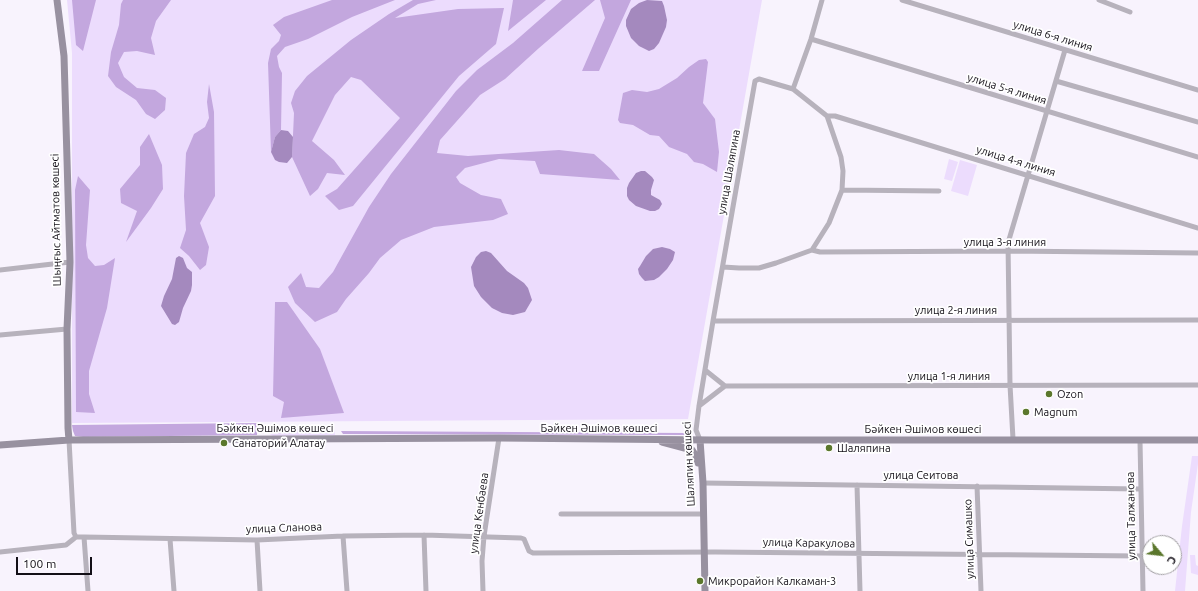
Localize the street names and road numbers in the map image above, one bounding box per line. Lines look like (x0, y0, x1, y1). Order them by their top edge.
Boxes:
street label: улица 6-я линия (1012, 18, 1094, 54)
street label: улица 5-я линия (966, 71, 1048, 107)
street label: улица Шаляпина (715, 128, 743, 216)
street label: улица 4-я линия (975, 143, 1057, 179)
street label: Шыңғыс Айтматов көшесі (48, 154, 64, 286)
street label: улица 3-я линия (964, 235, 1046, 249)
street label: улица 2-я линия (915, 303, 997, 317)
street label: улица 1-я линия (908, 369, 990, 383)
street label: Бәйкен Әшімов көшесі (217, 421, 333, 435)
street label: Бәйкен Әшімов көшесі (541, 421, 657, 435)
street label: Шаляпин көшесі (680, 421, 698, 507)
street label: Бәйкен Әшімов көшесі (865, 422, 981, 436)
street label: улица Сеитова (884, 468, 958, 482)
street label: улица Кенбаева (467, 472, 491, 554)
street label: улица Талжанова (1124, 472, 1138, 560)
street label: улица Симашко (961, 499, 977, 579)
street label: улица Сланова (246, 520, 322, 536)
street label: улица Каракулова (763, 536, 855, 550)

